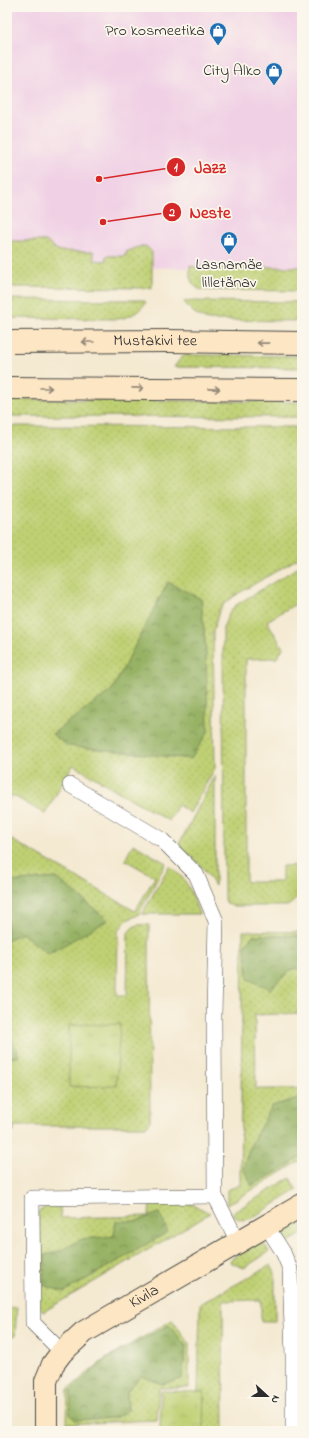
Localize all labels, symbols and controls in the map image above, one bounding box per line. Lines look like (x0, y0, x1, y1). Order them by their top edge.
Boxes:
place label: Pro kosmeetika (105, 19, 205, 43)
shop icon: Pro kosmeetika (208, 21, 228, 46)
place label: City Alko (203, 59, 261, 83)
shop icon: City Alko (264, 61, 284, 86)
callout: Jazz (166, 153, 234, 182)
text: Jazz (194, 156, 227, 181)
text: 1 (174, 159, 178, 177)
callout: Neste (162, 197, 239, 226)
text: Neste (189, 201, 232, 226)
text: 2 (168, 204, 175, 222)
shop icon: Lasnamäe lilletänav (219, 230, 239, 255)
place label: Lasnamäe lilletänav (196, 253, 263, 295)
street label: Mustakivi tee (113, 329, 198, 353)
one-way arrow (82, 338, 95, 346)
one-way arrow (257, 339, 270, 347)
one-way arrow (39, 384, 52, 392)
one-way arrow (131, 384, 144, 392)
one-way arrow (207, 385, 220, 393)
street label: Kivila (125, 1279, 164, 1315)
north arrow (247, 1376, 287, 1416)
text: N (267, 1393, 284, 1406)

